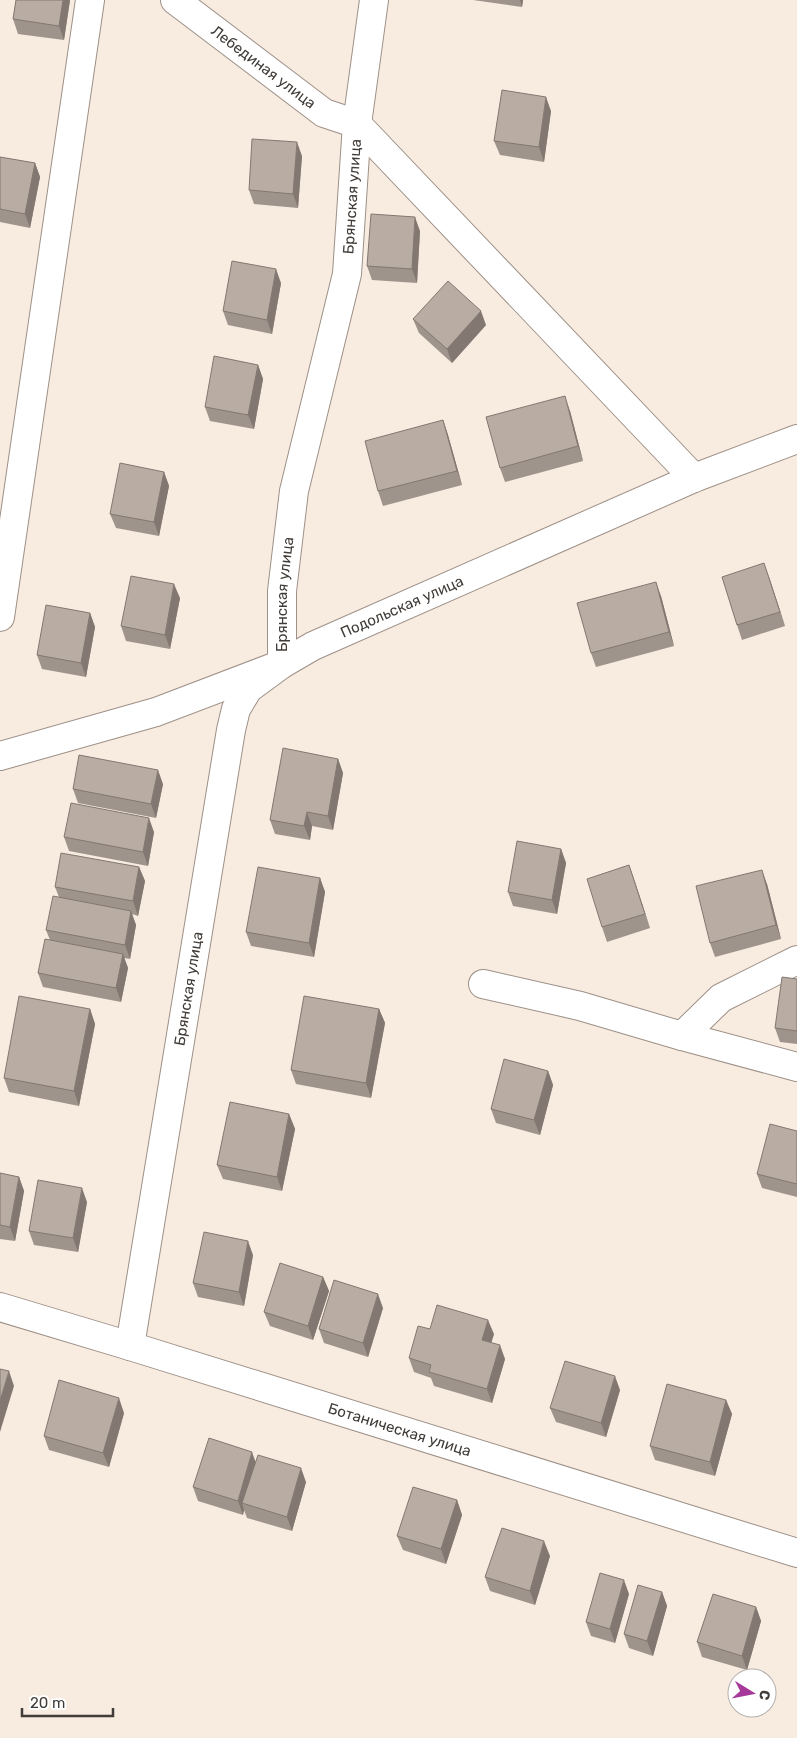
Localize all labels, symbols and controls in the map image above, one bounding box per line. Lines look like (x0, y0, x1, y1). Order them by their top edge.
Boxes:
street label: Лебединая улица (208, 22, 319, 113)
street label: Брянская улица (339, 138, 365, 255)
street label: Брянская улица (273, 536, 297, 652)
street label: Подольская улица (338, 572, 466, 642)
street label: Брянская улица (170, 930, 207, 1047)
street label: Ботаническая улица (326, 1399, 473, 1460)
north arrow (727, 1668, 777, 1718)
scale bar (22, 1686, 114, 1718)
text: С (755, 1689, 774, 1702)
text: 20 m (30, 1694, 65, 1712)

